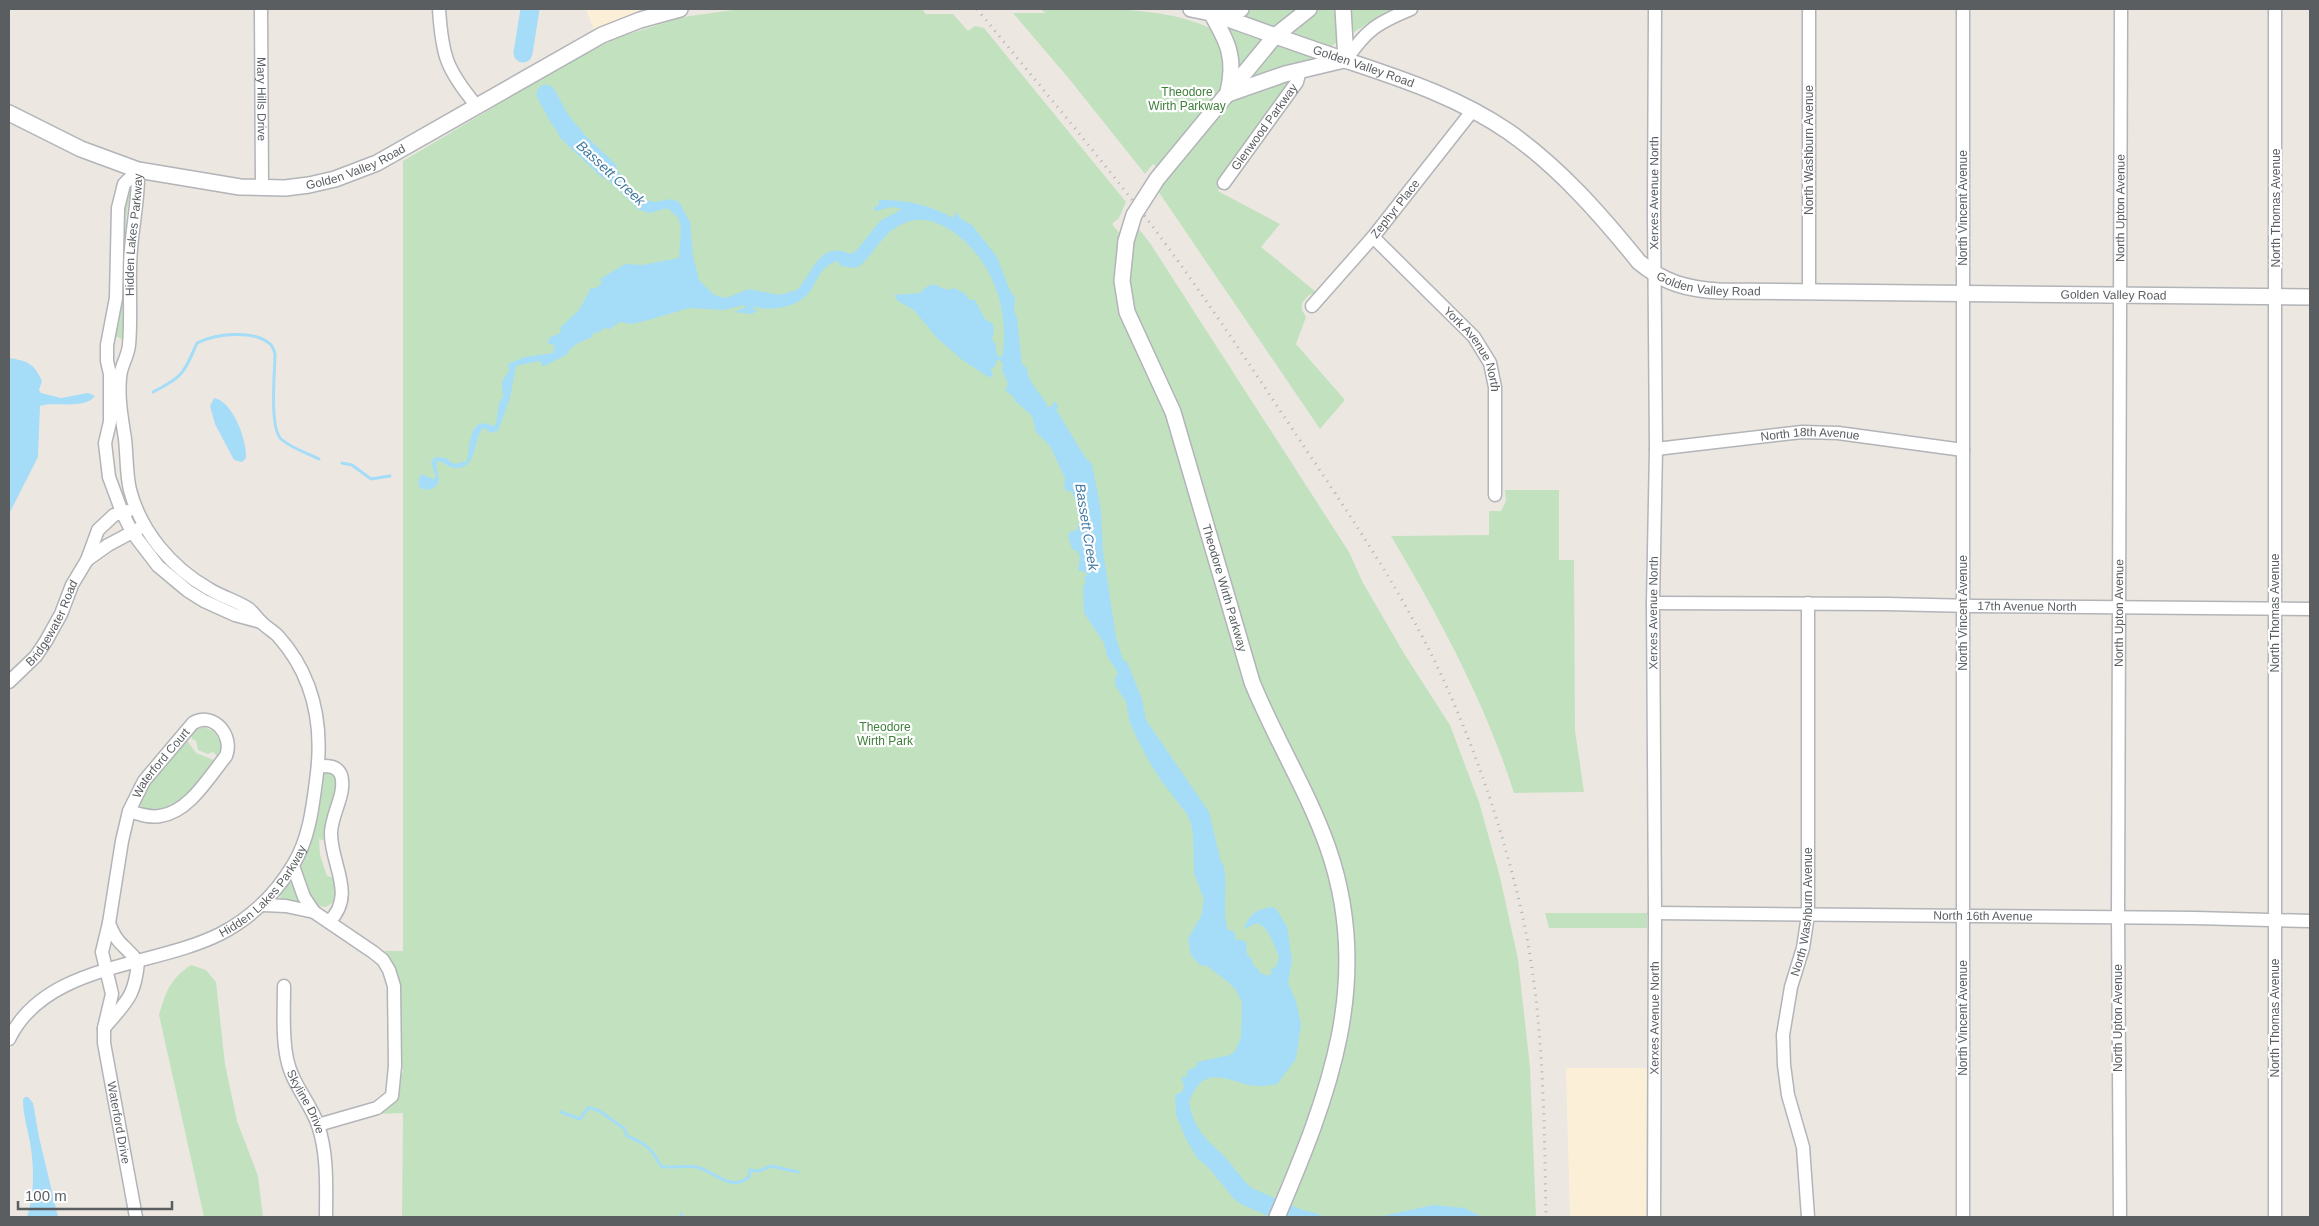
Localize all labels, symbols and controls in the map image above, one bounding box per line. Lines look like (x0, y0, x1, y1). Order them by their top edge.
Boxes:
street label: Golden Valley Road (1311, 43, 1416, 90)
street label: Mary Hills Drive (254, 57, 269, 141)
street label: Glenwood Parkway (1228, 81, 1300, 173)
park label: Theodore Wirth Parkway (1148, 85, 1226, 113)
street label: North Washburn Avenue (1802, 85, 1816, 215)
street label: Xerxes Avenue North (1647, 136, 1661, 250)
water label: Bassett Creek (573, 137, 649, 210)
street label: Golden Valley Road (305, 141, 408, 192)
street label: North Thomas Avenue (2269, 148, 2283, 267)
street label: North Vincent Avenue (1956, 150, 1970, 266)
street label: North Upton Avenue (2113, 154, 2128, 262)
street label: Hidden Lakes Parkway (123, 173, 145, 296)
street label: Zephyr Place (1368, 176, 1423, 241)
street label: Golden Valley Road (1654, 269, 1761, 298)
street label: Golden Valley Road (2061, 287, 2167, 303)
street label: York Avenue North (1441, 304, 1502, 392)
street label: North 18th Avenue (1760, 425, 1861, 444)
water label: Bassett Creek (1072, 482, 1102, 573)
street label: Theodore Wirth Parkway (1199, 523, 1250, 653)
street label: North Thomas Avenue (2268, 553, 2282, 672)
street label: North Vincent Avenue (1956, 555, 1970, 671)
street label: Xerxes Avenue North (1646, 556, 1661, 670)
street label: North Upton Avenue (2112, 559, 2126, 667)
street label: Bridgewater Road (23, 577, 80, 669)
street label: 17th Avenue North (1977, 599, 2077, 614)
park label: Theodore Wirth Park (857, 720, 914, 748)
street label: Waterford Court (130, 725, 193, 800)
street label: Hidden Lakes Parkway (217, 843, 309, 940)
street label: North Washburn Avenue (1788, 847, 1815, 978)
street label: North 16th Avenue (1933, 909, 2033, 923)
street label: North Thomas Avenue (2268, 958, 2282, 1077)
street label: North Vincent Avenue (1956, 960, 1970, 1076)
street label: Xerxes Avenue North (1647, 961, 1662, 1075)
street label: North Upton Avenue (2111, 964, 2125, 1072)
street label: Skyline Drive (284, 1068, 327, 1136)
street label: Waterford Drive (104, 1080, 133, 1166)
scale bar (18, 1178, 171, 1210)
text: 100 m (25, 1187, 67, 1204)

